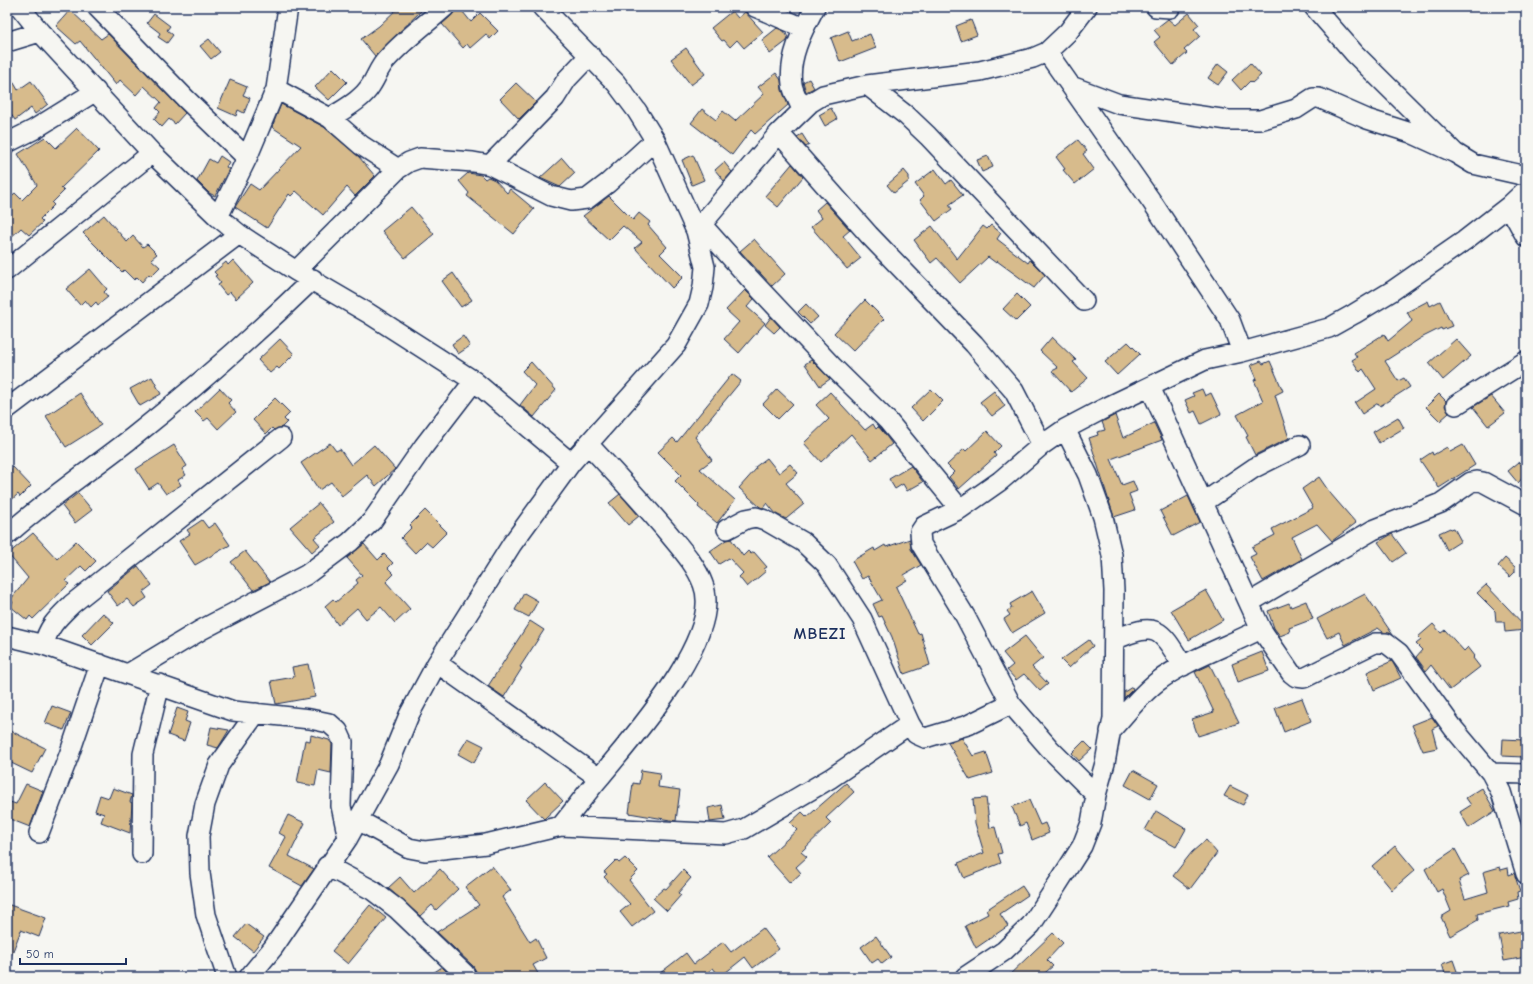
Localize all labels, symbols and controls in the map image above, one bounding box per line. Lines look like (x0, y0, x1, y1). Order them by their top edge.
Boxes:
district label: MBEZI (794, 625, 846, 643)
scale bar (20, 940, 126, 966)
text: 50 m (26, 947, 54, 961)

